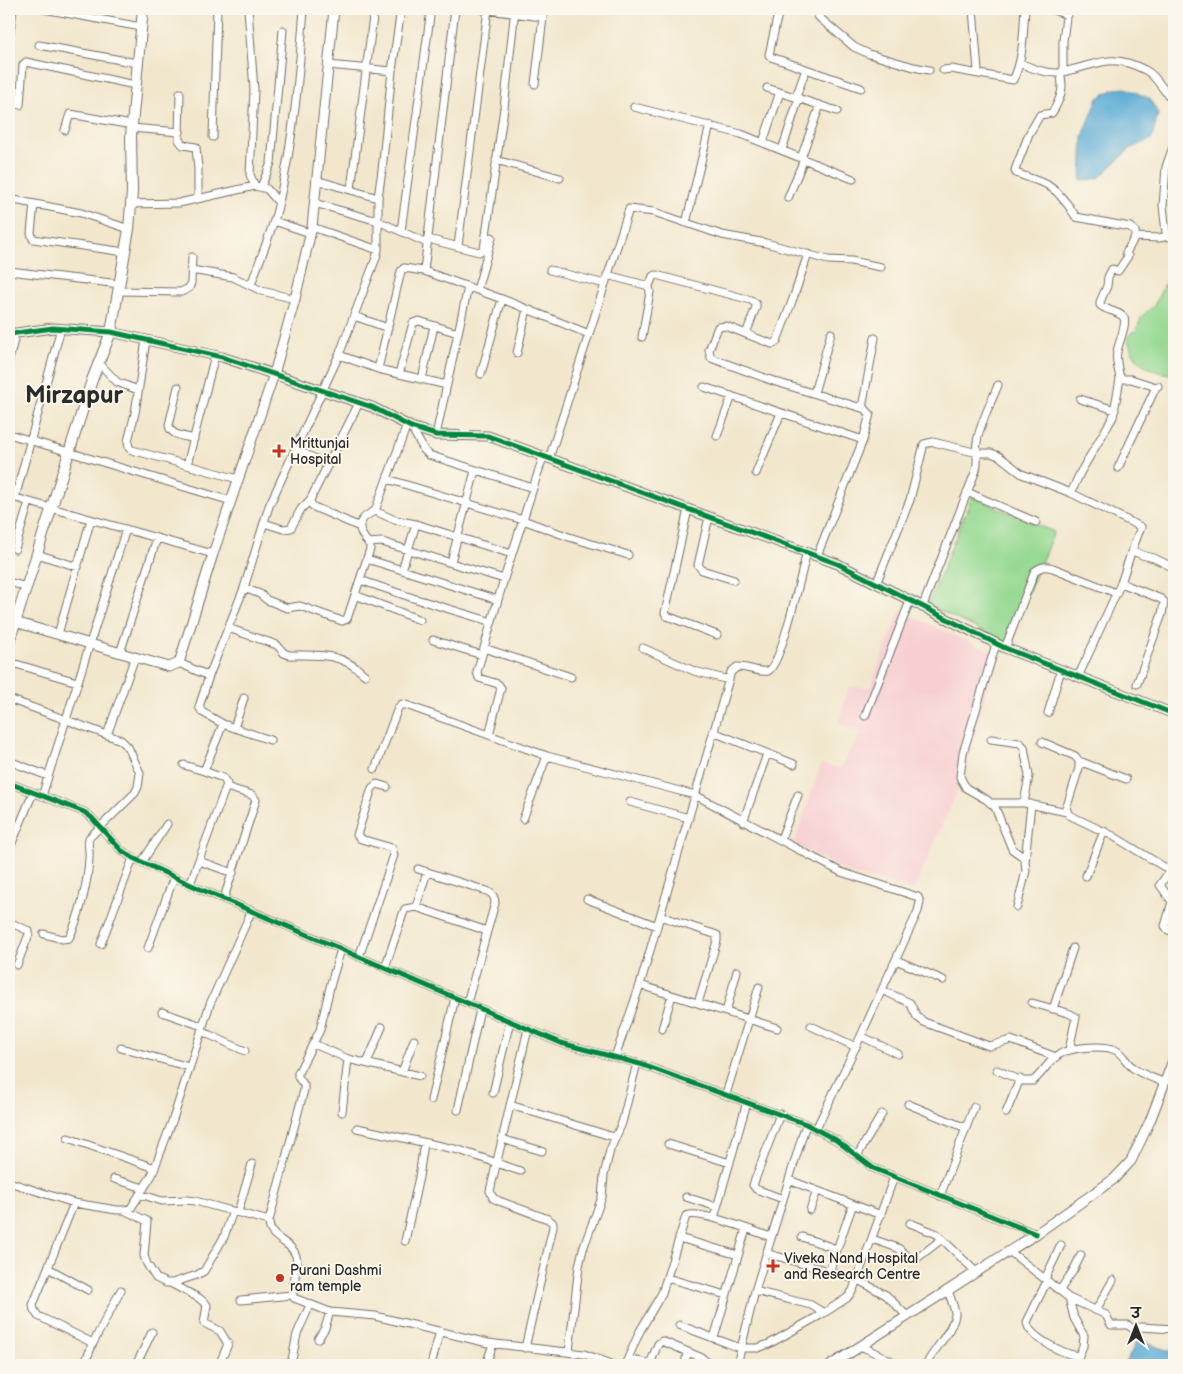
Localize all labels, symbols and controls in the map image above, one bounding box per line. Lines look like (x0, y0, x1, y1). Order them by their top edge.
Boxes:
district label: Mirzapur (25, 381, 123, 410)
place label: Mrittunjai Hospital (290, 435, 349, 468)
marker: Mrittunjai Hospital (272, 444, 286, 458)
place label: Viveka Nand Hospital and Research Centre (784, 1250, 920, 1283)
marker: Viveka Nand Hospital and Research Centre (766, 1259, 780, 1273)
place label: Purani Dashmi ram temple (290, 1262, 382, 1295)
marker: Purani Dashmi ram temple (274, 1272, 286, 1284)
north arrow (1110, 1302, 1160, 1352)
text: उ (1129, 1305, 1142, 1322)

